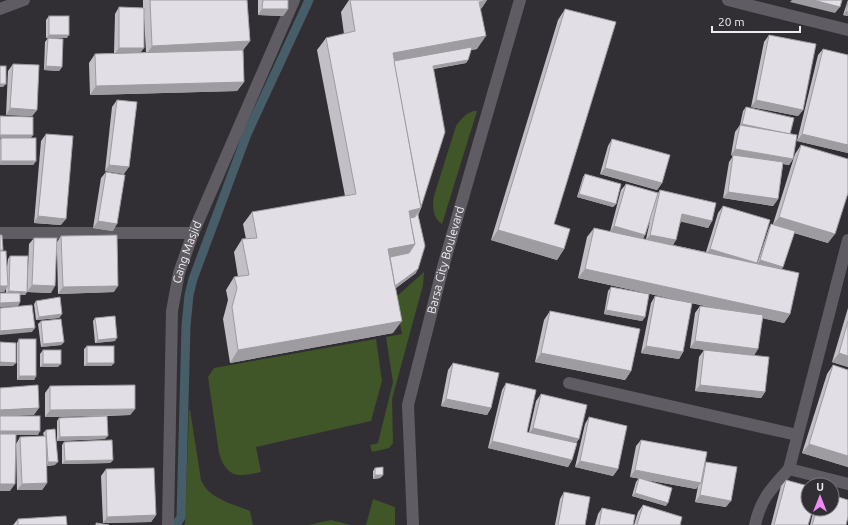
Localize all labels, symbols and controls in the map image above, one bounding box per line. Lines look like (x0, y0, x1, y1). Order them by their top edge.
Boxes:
scale bar (712, 8, 800, 34)
text: 20 m (718, 15, 745, 28)
street label: Barsa City Boulevard (424, 205, 466, 315)
street label: Gang Masjid (170, 219, 204, 284)
north arrow (800, 477, 840, 517)
text: U (816, 481, 824, 493)

